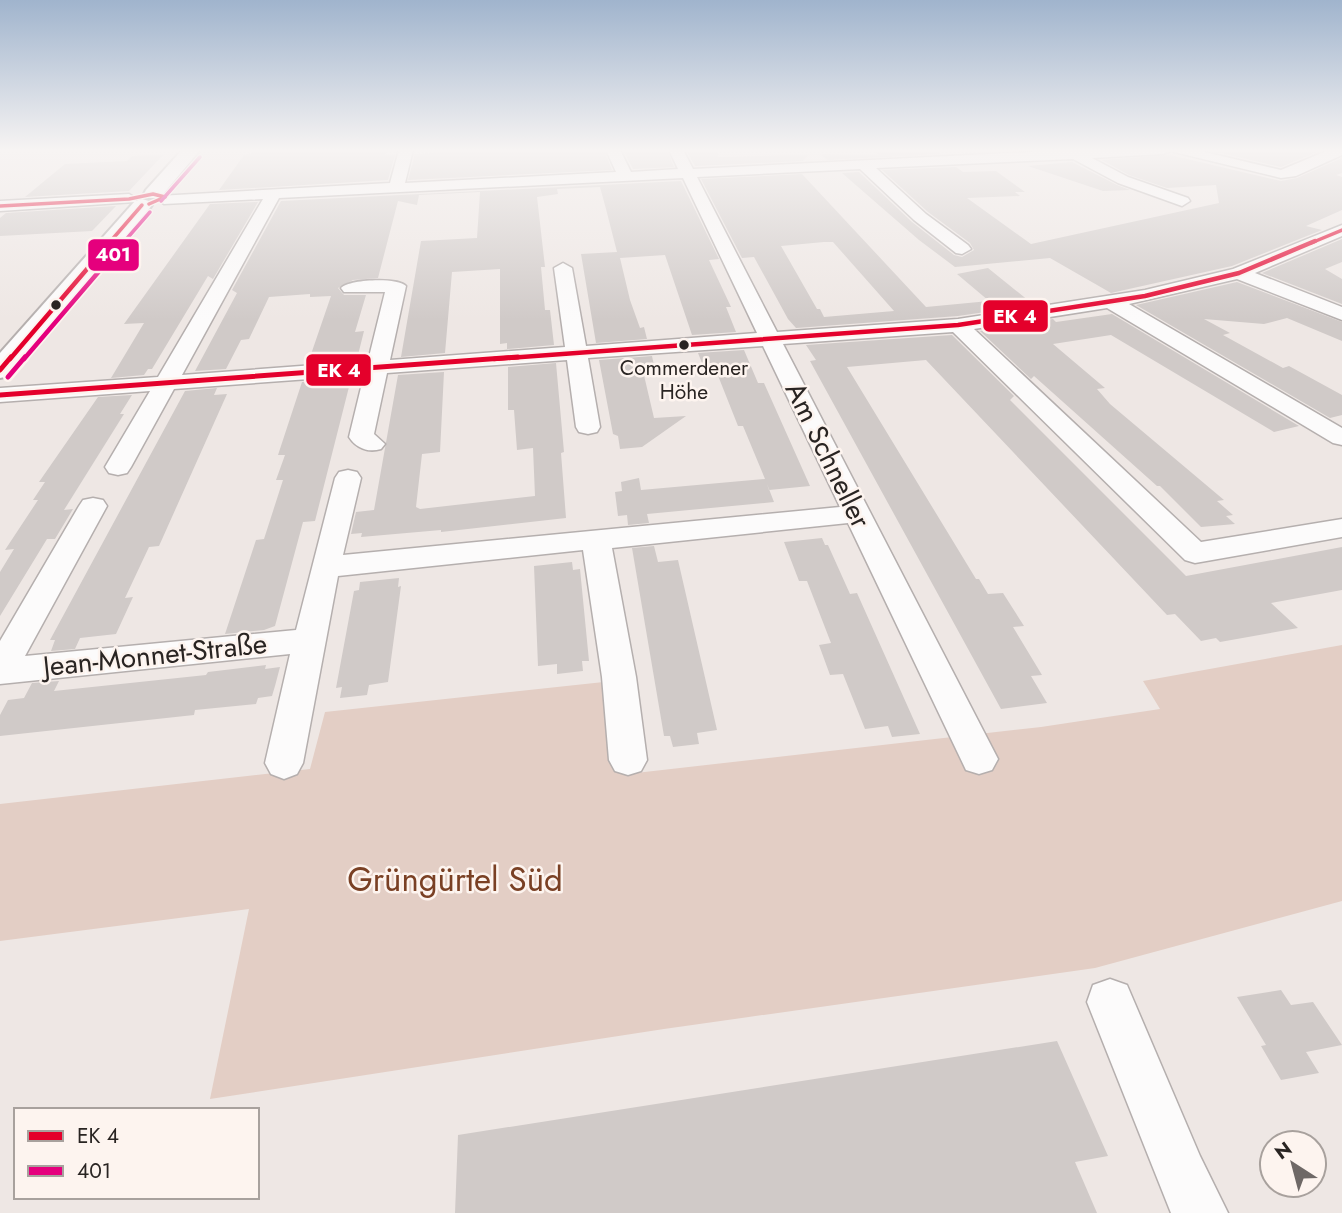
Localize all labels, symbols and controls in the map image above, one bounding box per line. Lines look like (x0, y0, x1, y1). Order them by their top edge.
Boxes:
line badge: 401 (87, 238, 140, 272)
text: 401 (95, 241, 131, 268)
unlabelled marker (49, 298, 63, 312)
line badge: EK 4 (982, 299, 1049, 333)
text: EK 4 (993, 303, 1037, 330)
marker: Commerdener Höhe (677, 338, 691, 352)
line badge: EK 4 (305, 353, 372, 387)
place label: Commerdener Höhe (620, 353, 749, 407)
text: EK 4 (317, 357, 361, 384)
street label: Am Schneller (775, 375, 881, 535)
street label: Jean-Monnet-Straße (37, 623, 269, 688)
park label: Grüngürtel Süd (347, 856, 563, 903)
legend (14, 1108, 259, 1199)
text: EK 4 (77, 1121, 119, 1151)
north arrow (1258, 1129, 1328, 1199)
text: N (1269, 1135, 1297, 1166)
text: 401 (77, 1156, 111, 1186)

